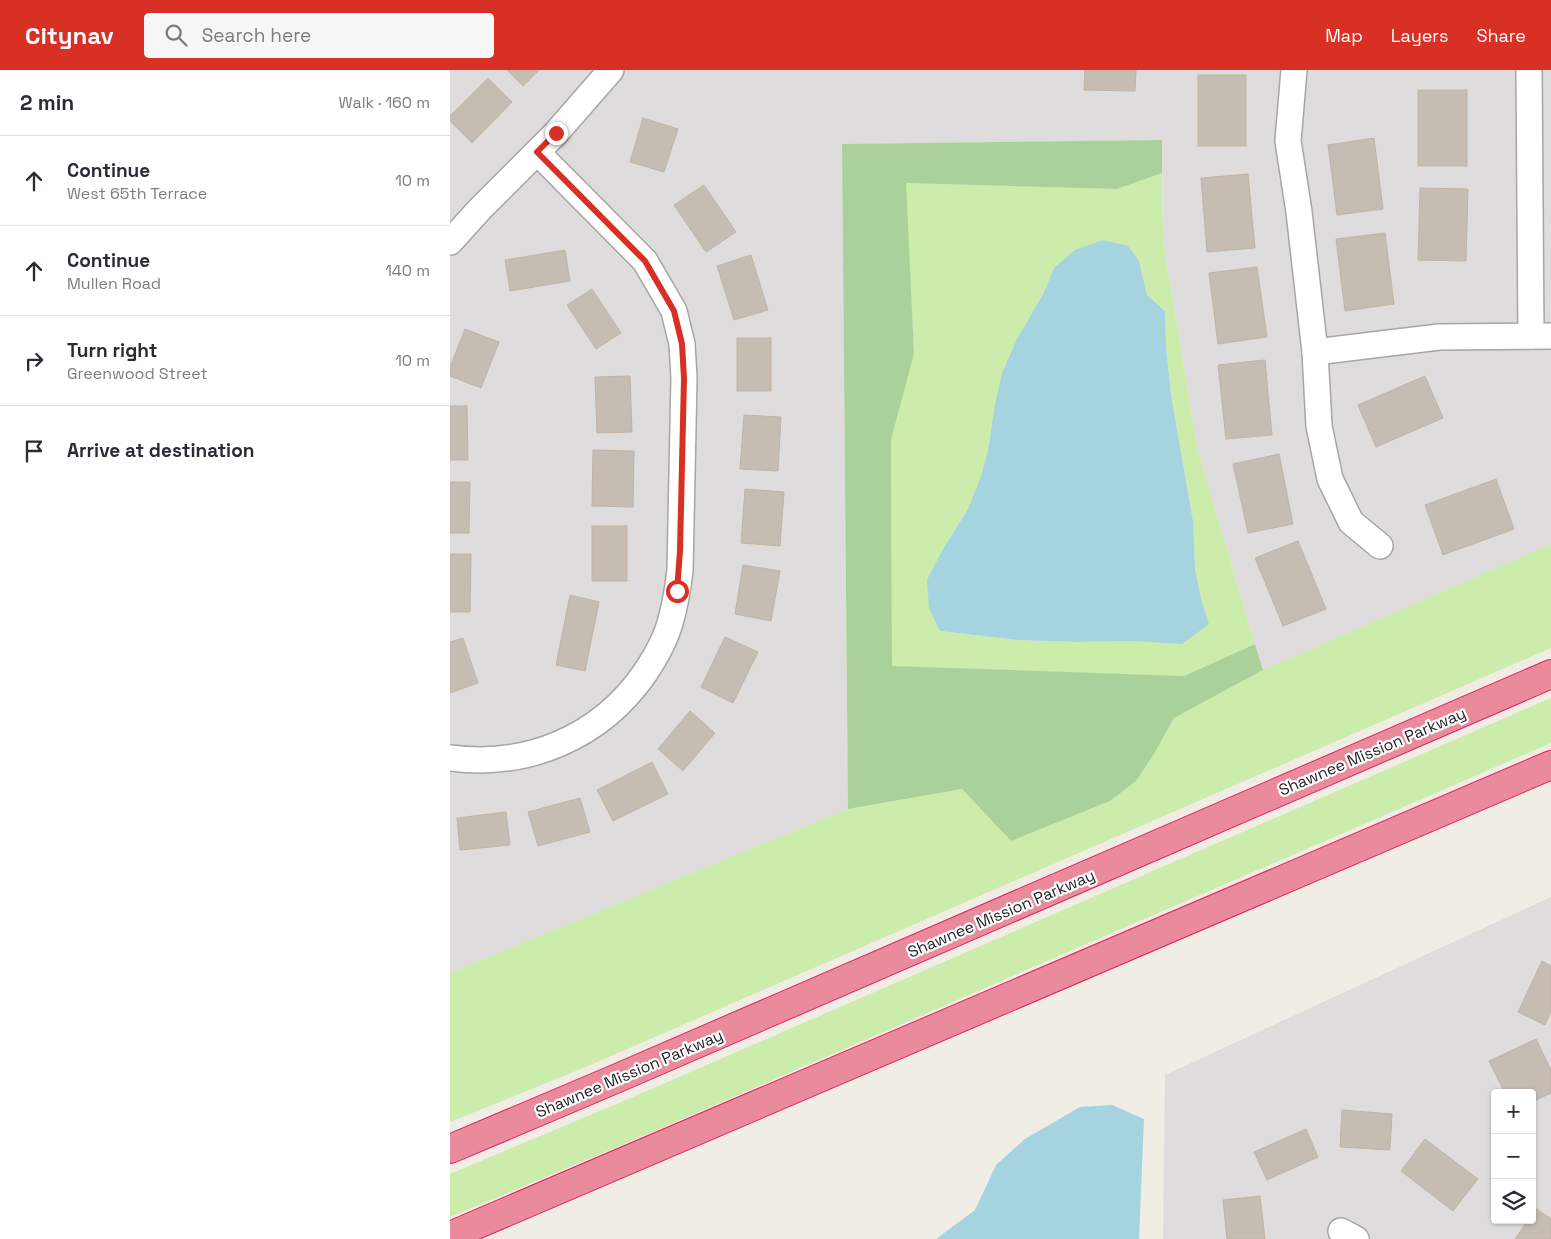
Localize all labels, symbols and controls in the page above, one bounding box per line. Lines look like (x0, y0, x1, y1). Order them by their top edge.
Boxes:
search box (144, 13, 494, 58)
text: Citynav (25, 20, 114, 51)
icon: search (162, 21, 190, 49)
text: Search here (202, 23, 311, 48)
text: Map (1325, 24, 1363, 47)
text: Layers (1391, 24, 1448, 47)
text: Share (1476, 24, 1526, 47)
text: 2 min (20, 89, 74, 116)
text: Walk · 160 m (339, 92, 430, 113)
route end (545, 122, 568, 145)
text: Continue (67, 158, 150, 183)
icon: ahead (20, 167, 48, 195)
text: 10 m (395, 170, 430, 191)
text: West 65th Terrace (67, 183, 207, 204)
text: Continue (67, 248, 150, 273)
icon: ahead (20, 257, 48, 285)
text: 140 m (385, 260, 430, 281)
text: Mullen Road (67, 273, 161, 294)
text: Turn right (67, 338, 157, 363)
icon: right (20, 347, 48, 375)
text: 10 m (395, 350, 430, 371)
text: Greenwood Street (67, 363, 208, 384)
icon: arrive (20, 437, 48, 465)
text: Arrive at destination (67, 438, 255, 463)
route start (666, 580, 689, 603)
street label: Shawnee Mission Parkway (1275, 702, 1469, 800)
street label: Shawnee Mission Parkway (904, 864, 1098, 962)
street label: Shawnee Mission Parkway (532, 1024, 726, 1122)
map controls (1491, 1089, 1536, 1224)
button: + (1491, 1089, 1536, 1134)
button: − (1491, 1134, 1536, 1179)
button: layers (1491, 1179, 1536, 1224)

